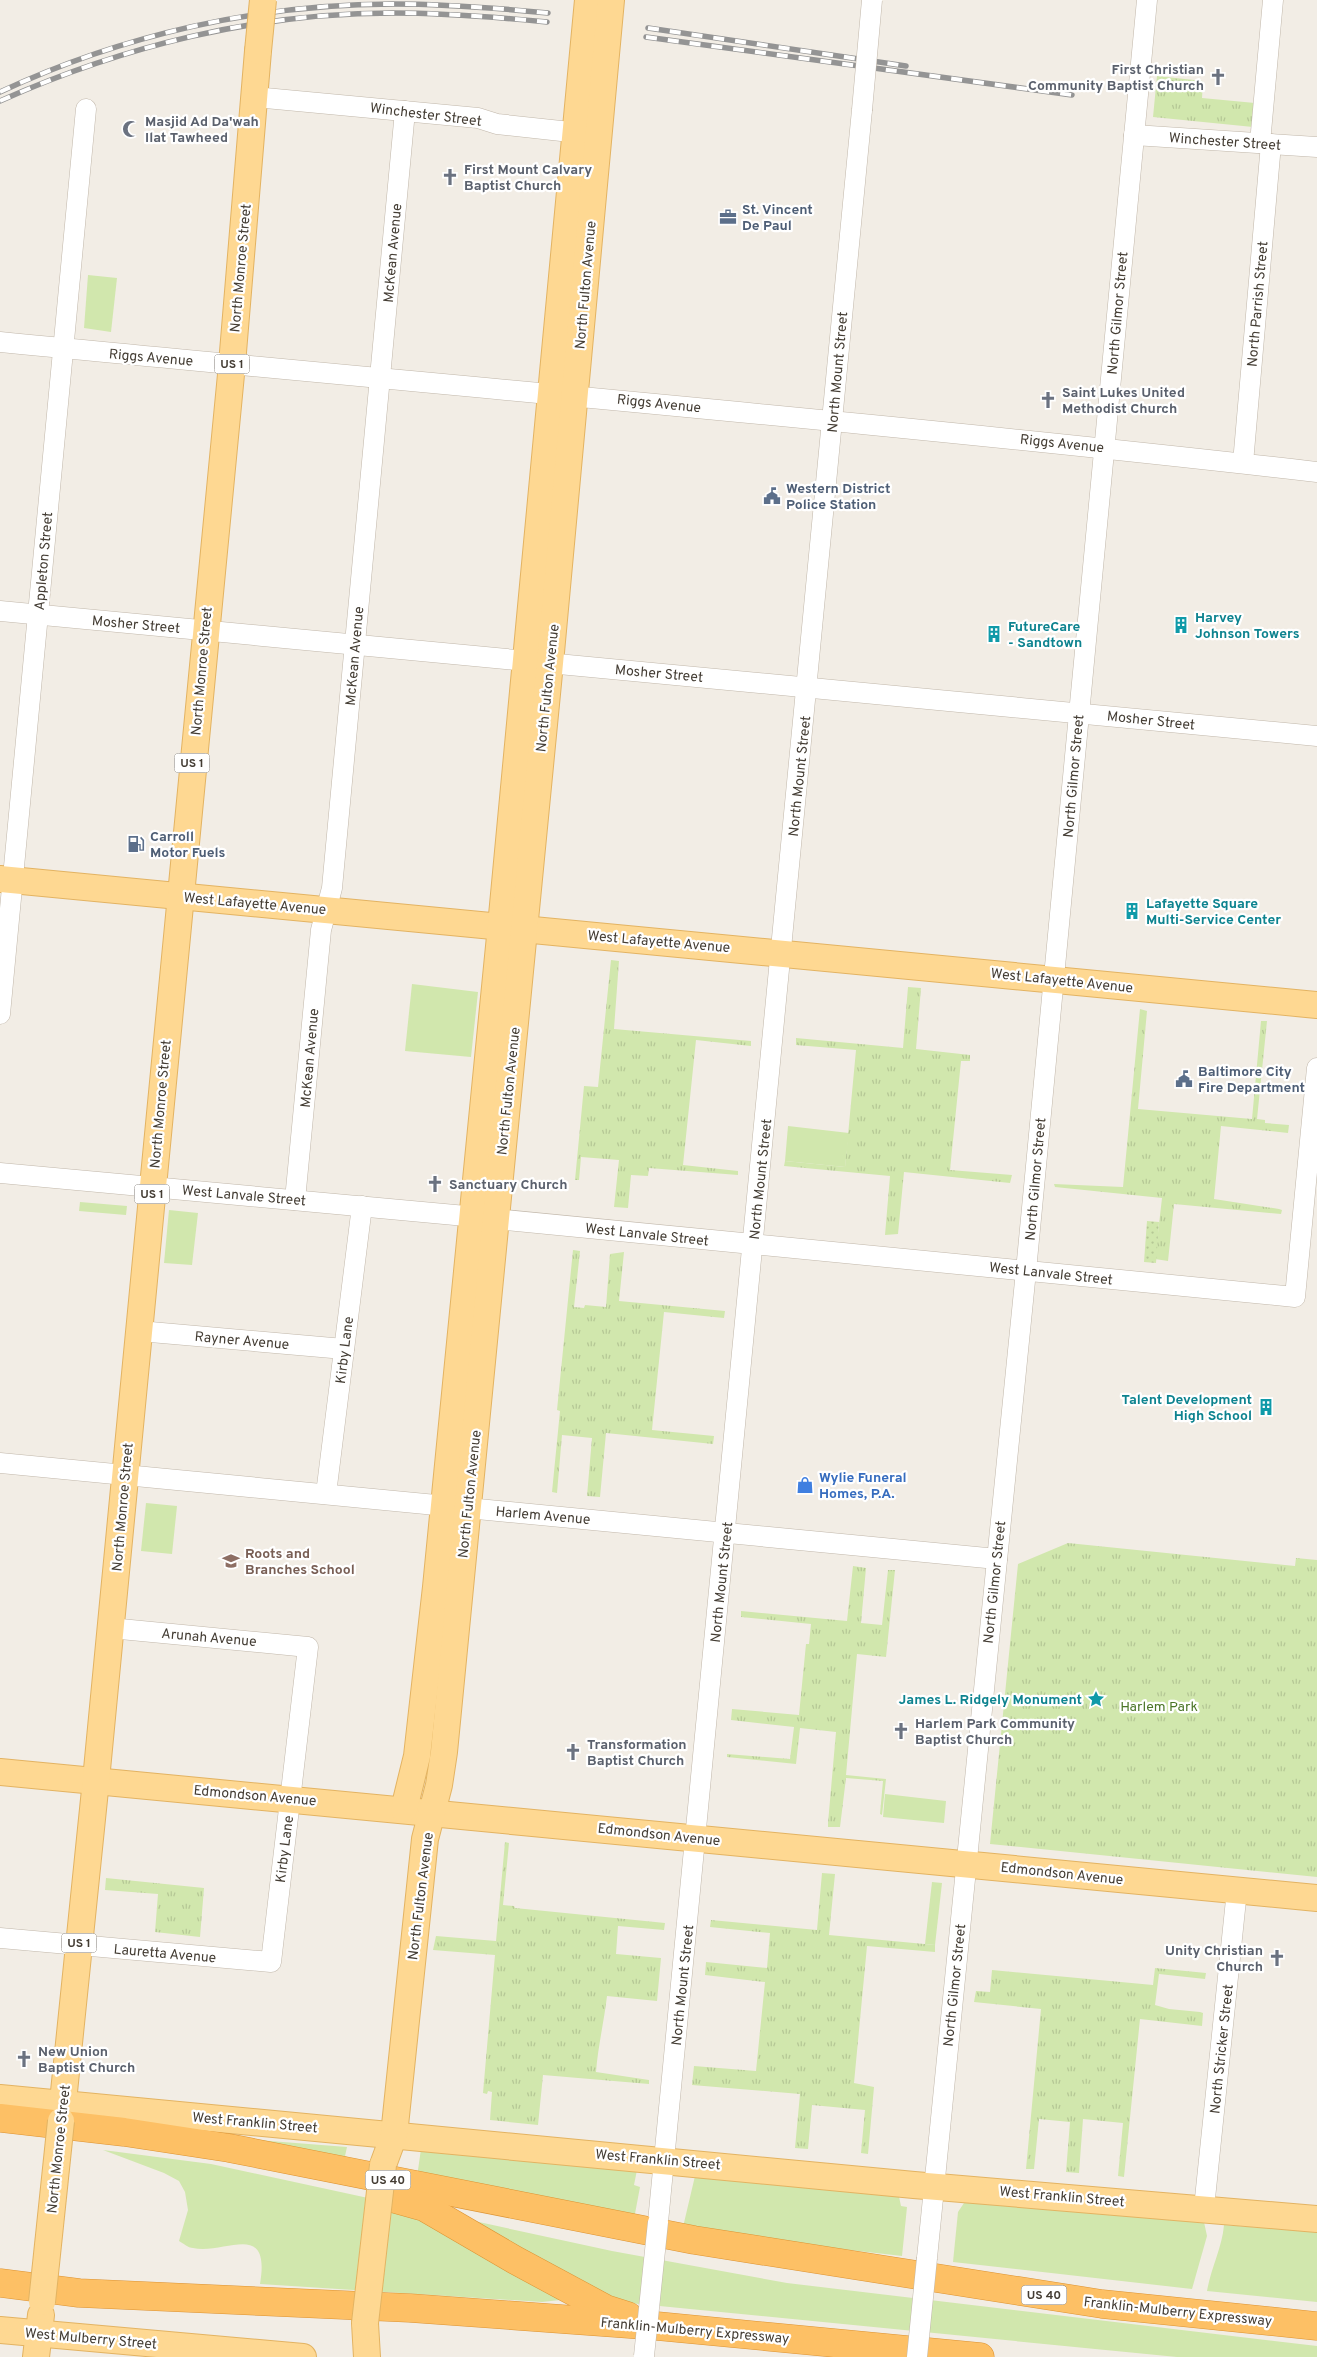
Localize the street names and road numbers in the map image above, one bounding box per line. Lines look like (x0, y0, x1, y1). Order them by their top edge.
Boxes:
street label: Winchester Street (369, 100, 483, 131)
street label: Winchester Street (1168, 130, 1282, 155)
street label: North Monroe Street (227, 203, 256, 333)
street label: McKean Avenue (381, 203, 406, 303)
street label: North Fulton Avenue (572, 220, 601, 350)
street label: North Parrish Street (1245, 241, 1272, 368)
street label: North Gilmor Street (1105, 251, 1132, 375)
street label: North Mount Street (825, 311, 852, 433)
street label: Riggs Avenue (108, 346, 194, 371)
road number: US 1 (214, 354, 250, 374)
street label: Riggs Avenue (616, 392, 702, 417)
street label: Riggs Avenue (1019, 432, 1105, 457)
street label: Appleton Street (32, 511, 57, 611)
street label: North Monroe Street (188, 606, 217, 736)
street label: McKean Avenue (343, 606, 368, 706)
street label: Mosher Street (91, 613, 181, 638)
street label: North Fulton Avenue (533, 623, 564, 753)
street label: Mosher Street (614, 662, 704, 687)
street label: Mosher Street (1106, 708, 1196, 735)
street label: North Gilmor Street (1061, 714, 1088, 838)
street label: North Mount Street (786, 715, 815, 837)
road number: US 1 (174, 754, 210, 772)
street label: West Lafayette Avenue (183, 890, 327, 919)
street label: West Lafayette Avenue (587, 928, 731, 957)
street label: West Lafayette Avenue (990, 966, 1134, 997)
street label: McKean Avenue (298, 1008, 323, 1108)
street label: North Fulton Avenue (494, 1026, 525, 1156)
street label: North Monroe Street (147, 1039, 176, 1169)
street label: North Gilmor Street (1023, 1117, 1050, 1241)
street label: North Mount Street (747, 1118, 776, 1240)
street label: West Lanvale Street (181, 1183, 307, 1210)
road number: US 1 (134, 1184, 170, 1204)
street label: West Lanvale Street (584, 1221, 710, 1250)
street label: West Lanvale Street (988, 1260, 1114, 1289)
street label: Kirby Lane (333, 1316, 358, 1385)
street label: Rayner Avenue (194, 1329, 290, 1354)
street label: North Fulton Avenue (455, 1429, 486, 1559)
street label: North Monroe Street (109, 1442, 138, 1572)
street label: Harlem Avenue (495, 1504, 591, 1529)
street label: North Gilmor Street (981, 1520, 1010, 1644)
street label: North Mount Street (708, 1521, 737, 1643)
street label: Arunah Avenue (161, 1626, 257, 1651)
street label: Edmondson Avenue (193, 1783, 317, 1810)
street label: Kirby Lane (273, 1815, 298, 1884)
street label: Edmondson Avenue (597, 1821, 721, 1850)
street label: North Fulton Avenue (405, 1831, 438, 1961)
street label: Edmondson Avenue (1000, 1860, 1124, 1889)
street label: North Gilmor Street (941, 1923, 970, 2047)
street label: North Mount Street (669, 1924, 698, 2046)
road number: US 1 (62, 1934, 96, 1952)
street label: Lauretta Avenue (113, 1942, 217, 1967)
street label: North Stricker Street (1207, 1983, 1238, 2115)
street label: North Monroe Street (44, 2084, 75, 2214)
street label: West Franklin Street (192, 2110, 318, 2137)
street label: West Franklin Street (595, 2147, 721, 2174)
road number: US 40 (366, 2170, 410, 2190)
street label: West Franklin Street (999, 2184, 1125, 2211)
road number: US 40 (1022, 2286, 1066, 2304)
street label: Franklin-Mulberry Expressway (1083, 2294, 1273, 2331)
street label: Franklin-Mulberry Expressway (600, 2315, 790, 2348)
street label: West Mulberry Street (24, 2325, 158, 2354)

